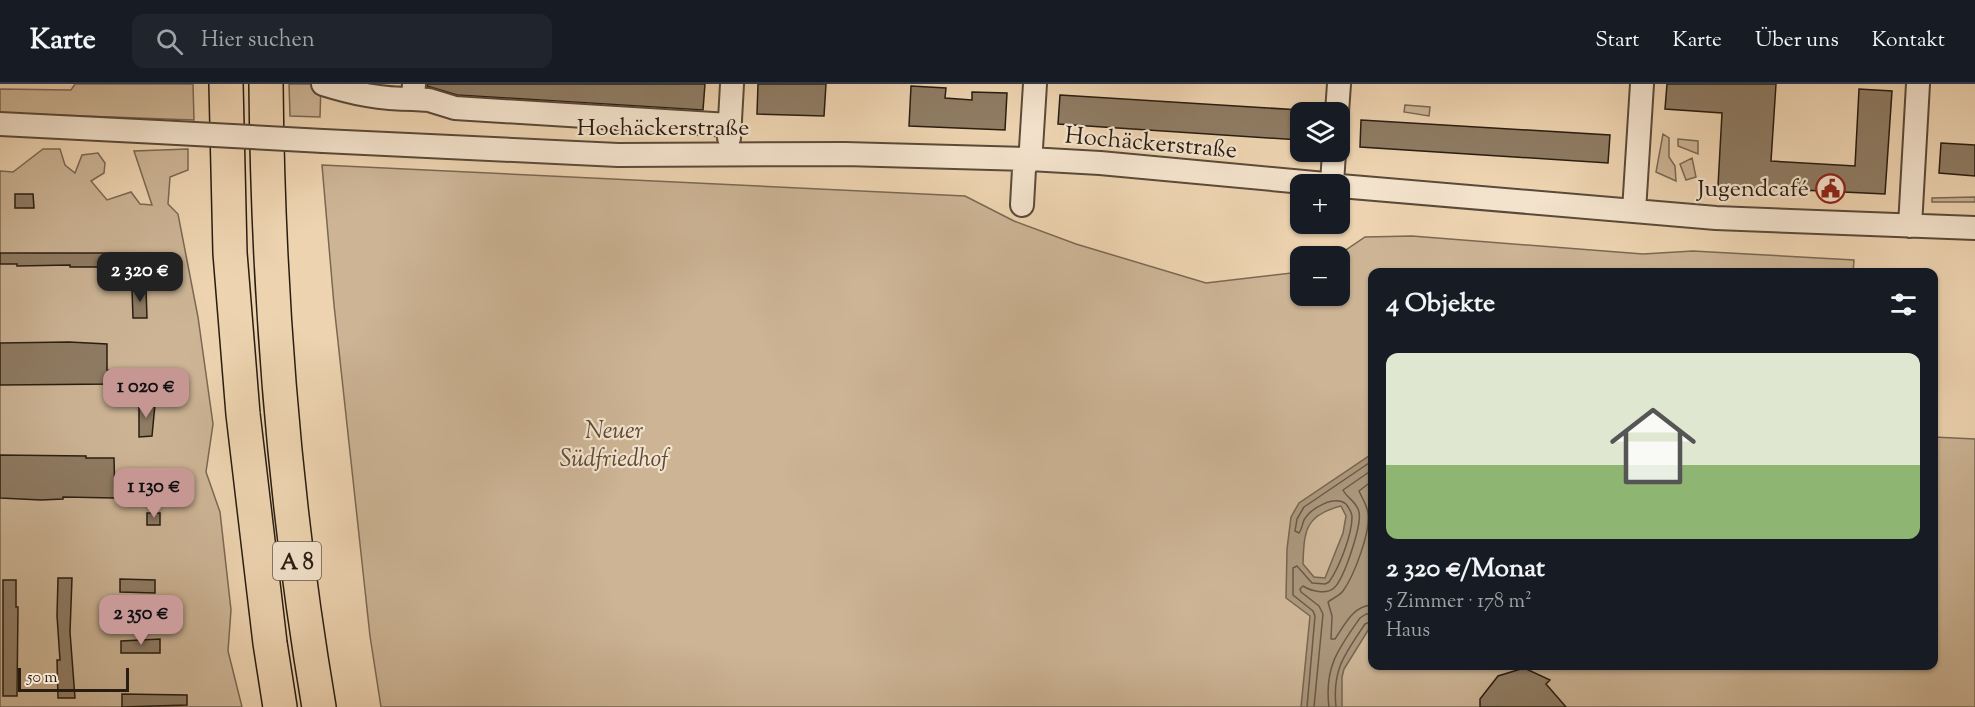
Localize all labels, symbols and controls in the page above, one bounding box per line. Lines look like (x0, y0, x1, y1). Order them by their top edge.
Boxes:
search box (132, 14, 552, 68)
text: Karte (30, 21, 96, 61)
icon: search (153, 25, 186, 58)
text: Hier suchen (201, 25, 315, 57)
text: Start (1595, 26, 1639, 56)
text: Karte (1672, 26, 1722, 56)
text: Über uns (1755, 26, 1839, 56)
text: Kontakt (1872, 26, 1945, 56)
map controls (1290, 102, 1350, 306)
button: layers (1290, 102, 1350, 162)
street label: Hochäckerstraße (577, 112, 749, 146)
street label: Hochäckerstraße (1063, 120, 1238, 168)
public building icon: Jugendcafé (1814, 172, 1846, 204)
place label: Jugendcafé (1695, 173, 1809, 207)
button: + (1290, 174, 1350, 234)
button: − (1290, 246, 1350, 306)
pin: 2 320 € (85, 252, 195, 303)
text: 2 320 € (111, 257, 169, 286)
text: 4 Objekte (1386, 286, 1495, 323)
icon: filters (1887, 288, 1920, 321)
pin: 1 020 € (91, 368, 201, 419)
text: 1 020 € (117, 373, 175, 402)
icon: home (1599, 392, 1707, 500)
park label: Neuer Südfriedhof (560, 415, 671, 477)
pin: 1 130 € (99, 468, 209, 519)
text: 1 130 € (128, 473, 180, 502)
road number: A 8 (273, 542, 321, 580)
text: 2 320 €/Monat (1386, 551, 1545, 588)
text: 5 Zimmer · 178 m² (1386, 588, 1532, 617)
pin: 2 350 € (86, 595, 196, 646)
text: 2 350 € (113, 600, 169, 629)
text: Haus (1386, 617, 1430, 646)
scale bar (18, 665, 129, 692)
text: 50 m (27, 667, 58, 690)

